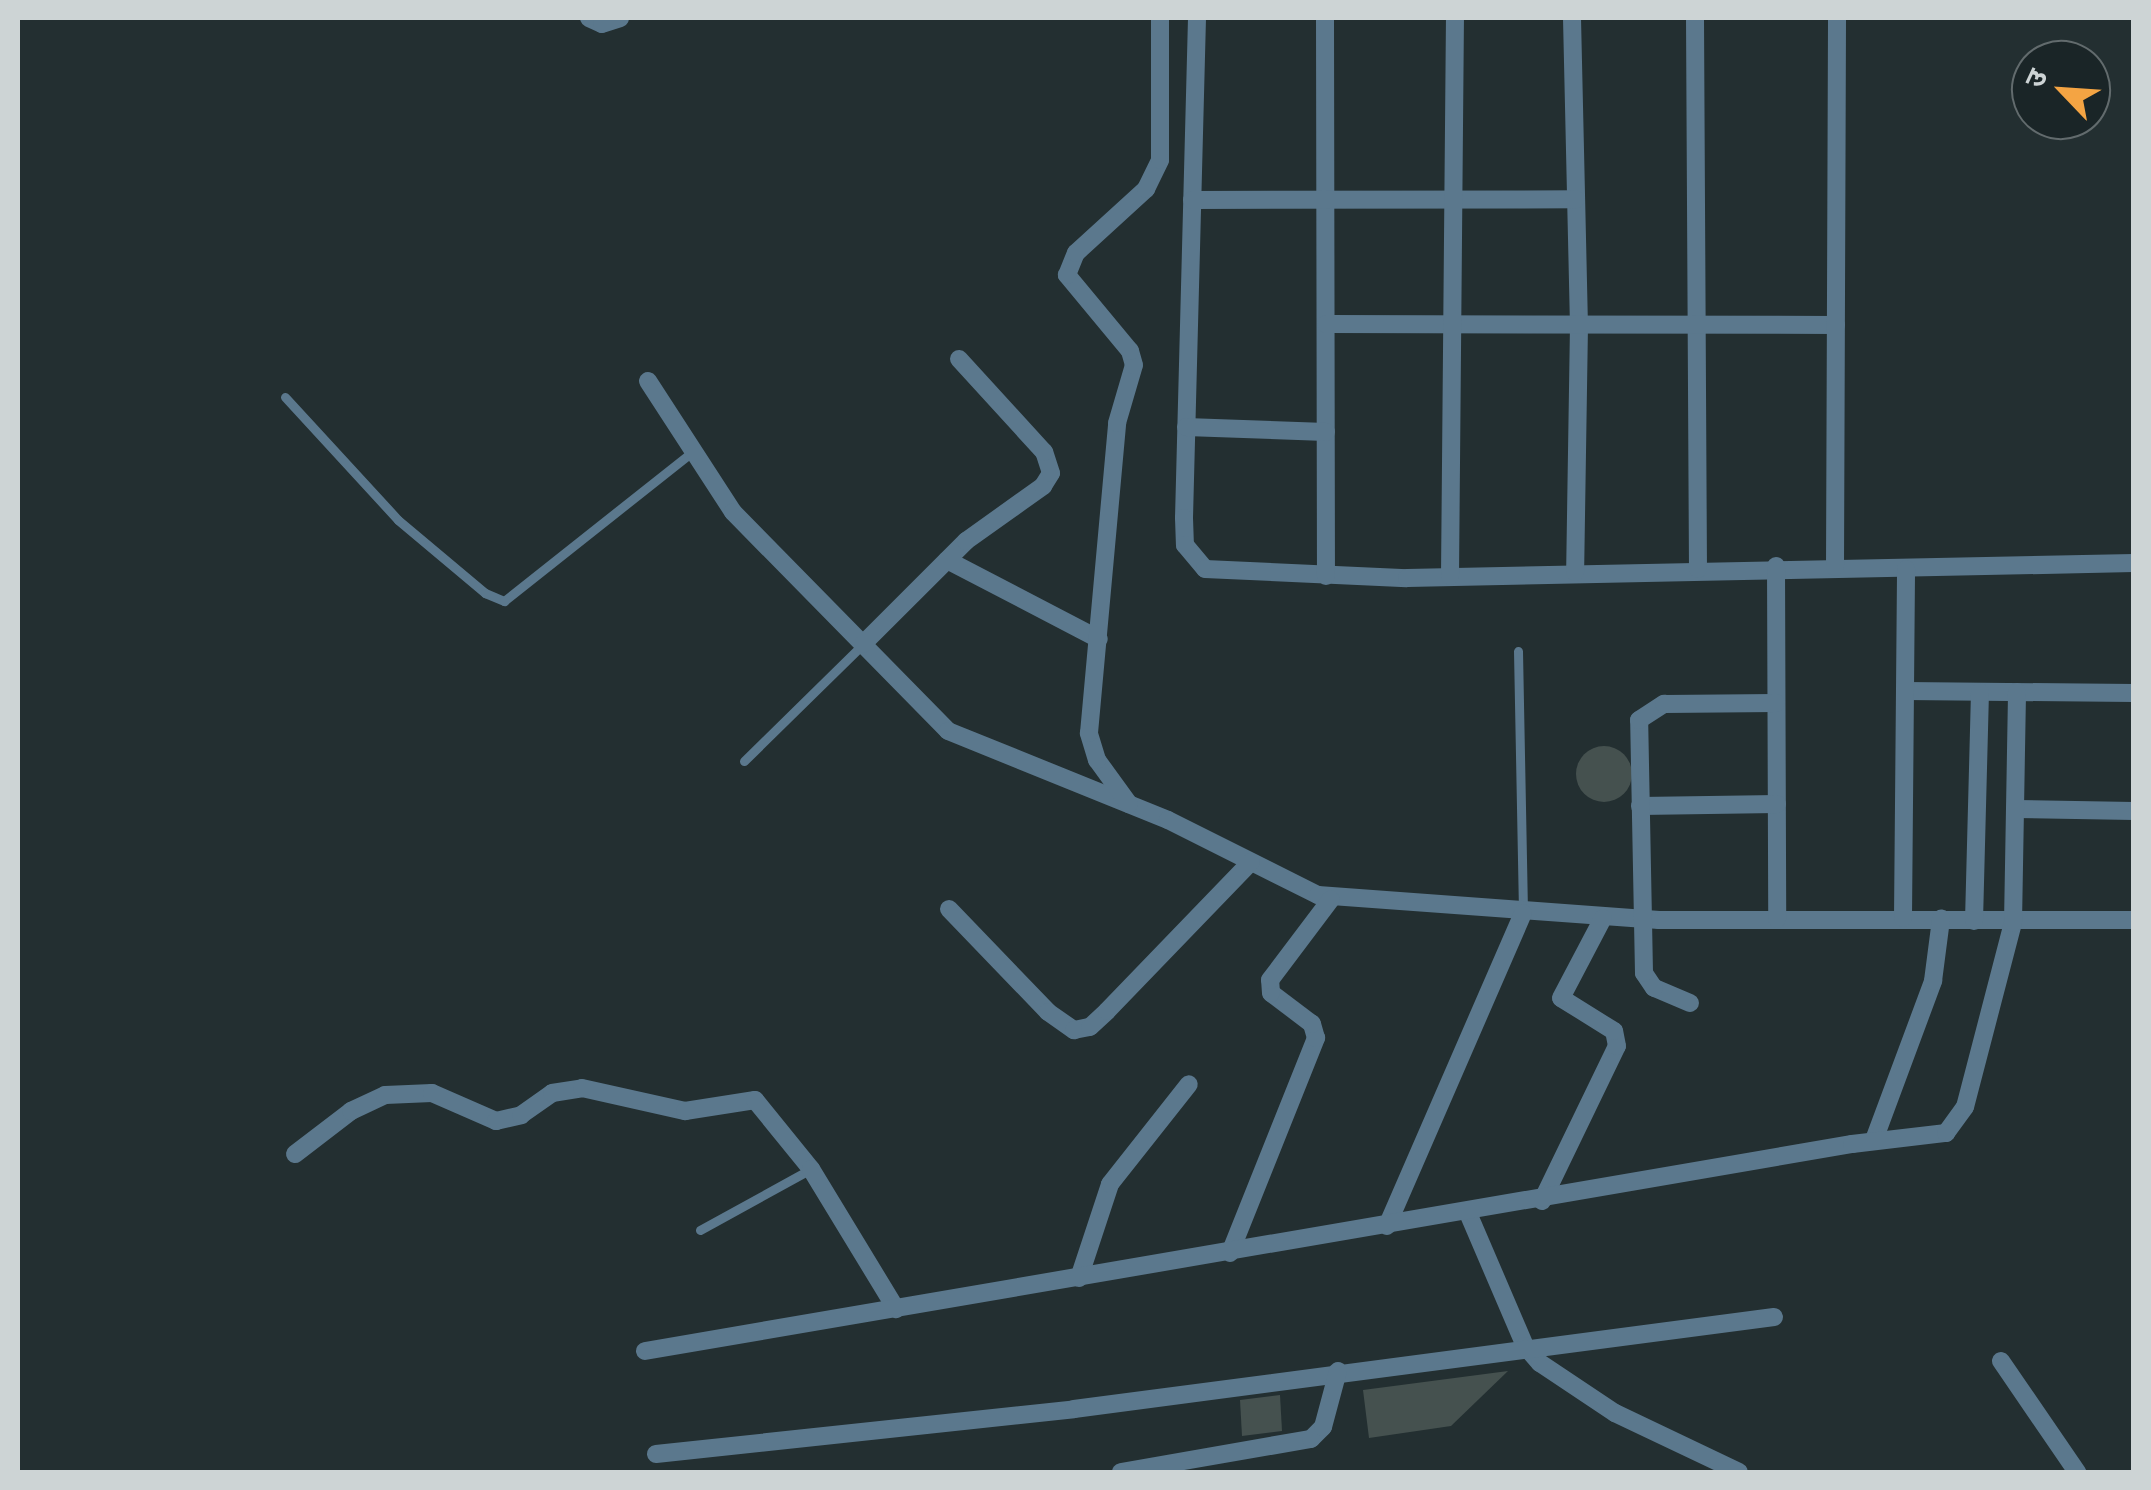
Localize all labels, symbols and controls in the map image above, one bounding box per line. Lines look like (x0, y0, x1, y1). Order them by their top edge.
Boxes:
north arrow (2011, 40, 2111, 140)
text: उ (2015, 63, 2055, 93)

